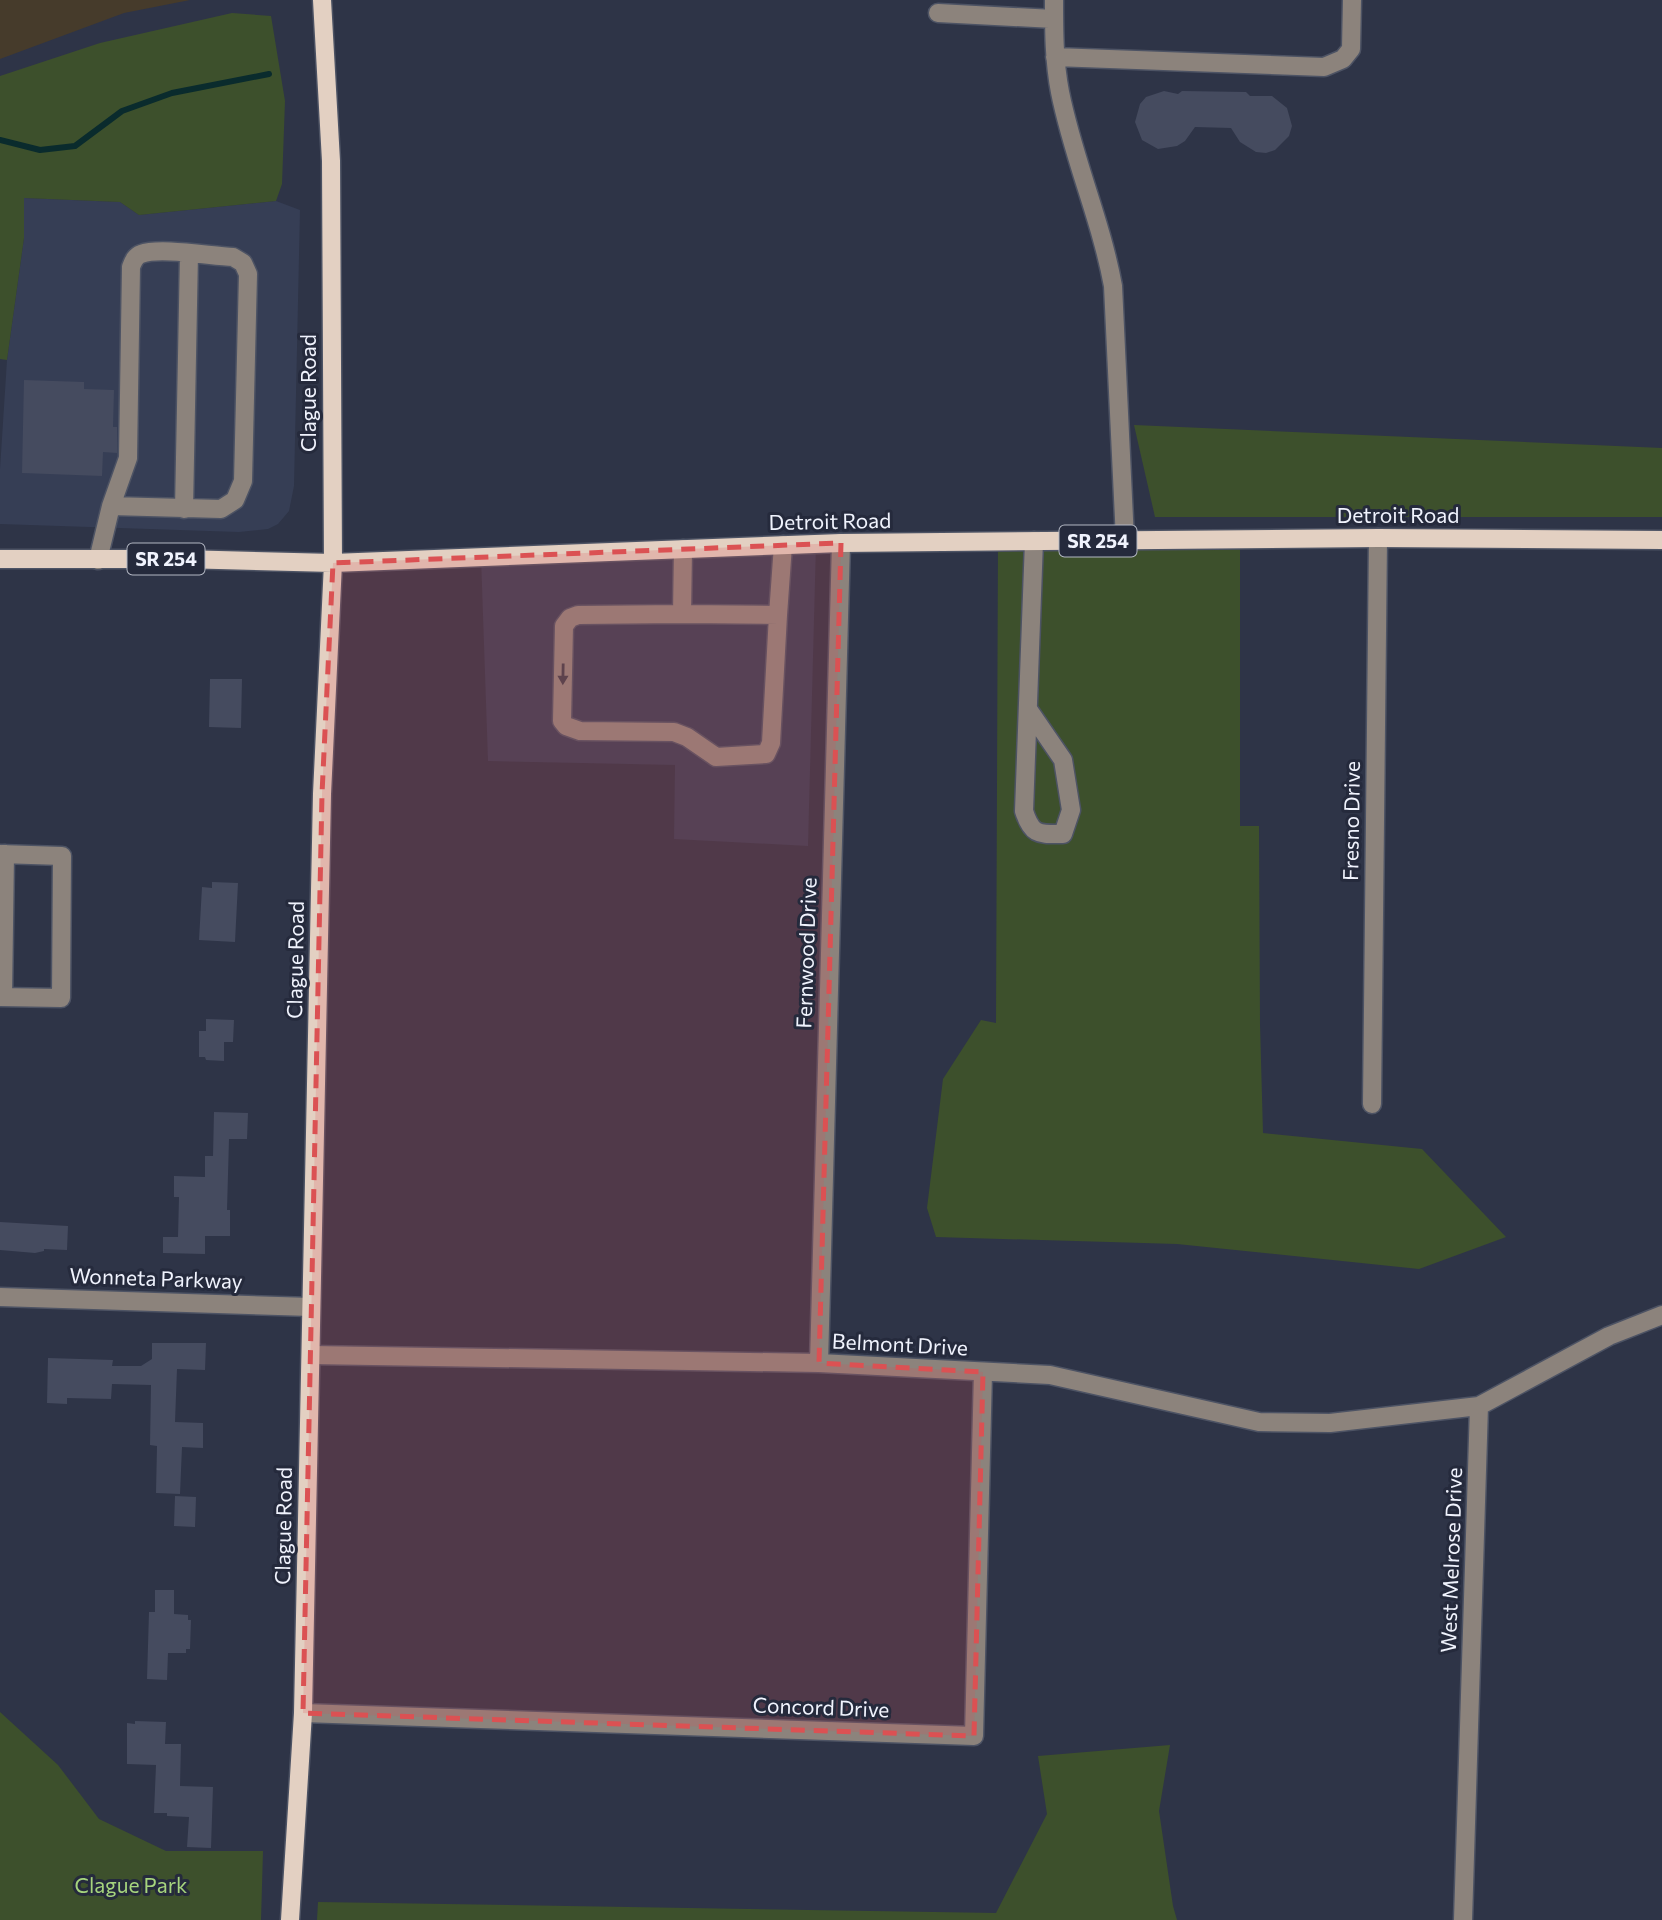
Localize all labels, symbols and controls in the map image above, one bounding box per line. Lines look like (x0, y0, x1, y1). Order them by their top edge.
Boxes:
street label: Clague Road (295, 334, 320, 452)
street label: Detroit Road (1337, 502, 1459, 527)
street label: Detroit Road (768, 507, 892, 534)
road number: SR 254 (1060, 526, 1136, 556)
road number: SR 254 (128, 544, 204, 574)
one-way arrow (557, 663, 569, 685)
street label: Fresno Drive (1337, 761, 1364, 881)
street label: Fernwood Drive (790, 877, 821, 1029)
street label: Clague Road (281, 901, 308, 1019)
street label: Wonneta Parkway (69, 1262, 243, 1293)
street label: Belmont Drive (831, 1327, 969, 1360)
street label: Clague Road (269, 1467, 296, 1585)
street label: West Melrose Drive (1435, 1467, 1466, 1653)
street label: Concord Drive (752, 1692, 890, 1721)
park label: Clague Park (75, 1872, 187, 1897)

